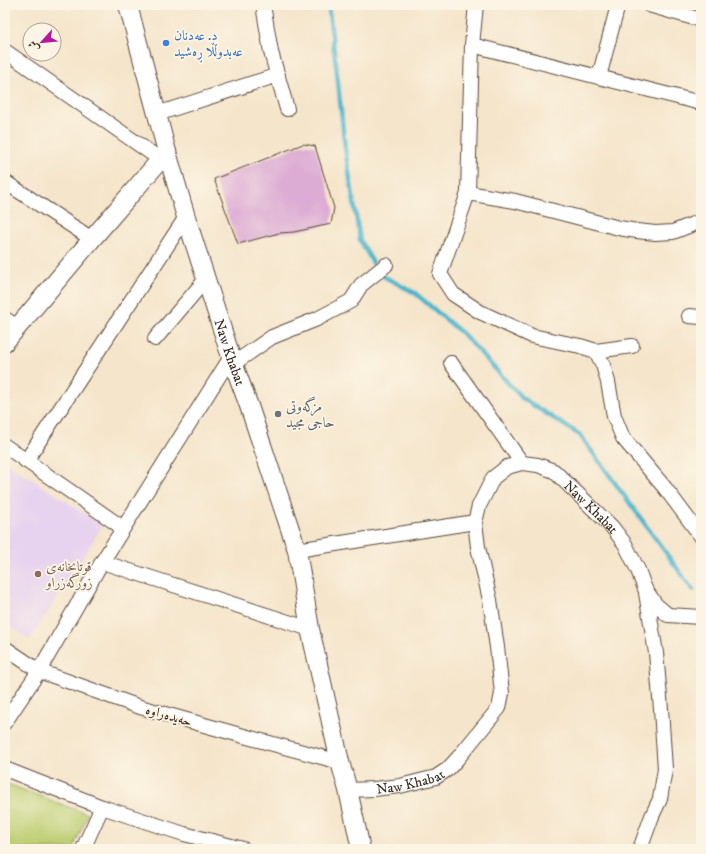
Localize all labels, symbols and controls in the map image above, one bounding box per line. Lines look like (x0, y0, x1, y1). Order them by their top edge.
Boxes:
north arrow (22, 22, 62, 62)
place label: د. عەدنان عەبدوڵڵا ڕەشید (174, 27, 243, 63)
text: ش (25, 38, 43, 54)
marker: د. عەدنان عەبدوڵڵا ڕەشید (161, 38, 171, 48)
street label: Naw Khabat (209, 317, 249, 389)
place label: مزگەوتى حاجى مجيد (286, 396, 334, 432)
marker: مزگەوتى حاجى مجيد (273, 409, 283, 419)
street label: Naw Khabat (559, 477, 622, 538)
place label: قوتابخانەی زورگەزراو (44, 558, 93, 592)
marker: قوتابخانەی زورگەزراو (33, 569, 43, 579)
street label: حەیدەراوە (143, 701, 194, 731)
street label: Naw Khabat (375, 765, 449, 799)

